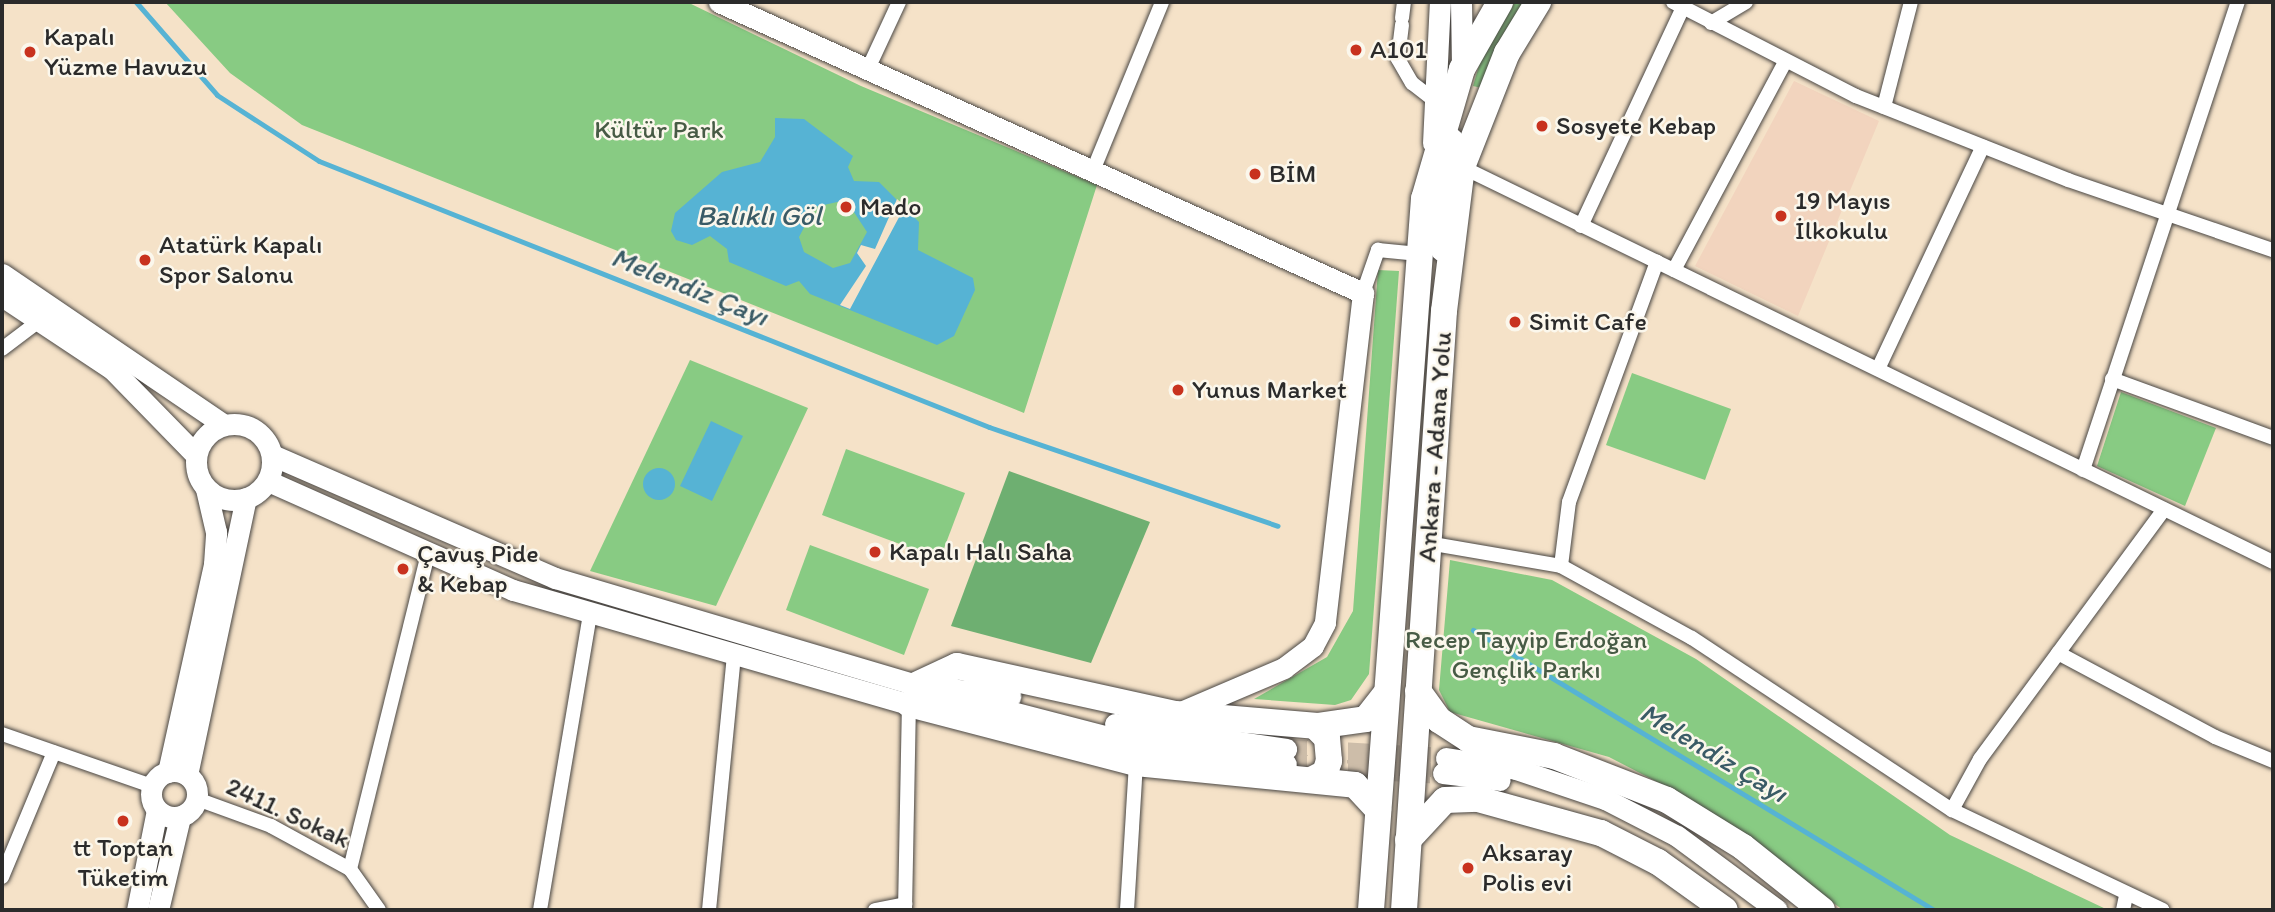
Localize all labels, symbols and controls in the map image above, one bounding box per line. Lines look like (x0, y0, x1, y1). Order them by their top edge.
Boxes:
place label: Kapalı Yüzme Havuzu (44, 21, 207, 82)
place label: A101 (1370, 34, 1427, 66)
marker: A101 (1348, 42, 1364, 58)
marker: Kapalı Yüzme Havuzu (22, 44, 38, 60)
place label: Sosyete Kebap (1556, 110, 1716, 142)
park label: Kültür Park (594, 114, 724, 146)
marker: Sosyete Kebap (1534, 118, 1550, 134)
place label: BİM (1269, 158, 1316, 190)
marker: BİM (1247, 166, 1263, 182)
place label: 19 Mayıs İlkokulu (1795, 185, 1891, 246)
place label: Mado (860, 191, 922, 223)
water label: Balıklı Göl (696, 198, 822, 232)
marker: Mado (838, 199, 854, 215)
marker: 19 Mayıs İlkokulu (1773, 208, 1789, 224)
place label: Atatürk Kapalı Spor Salonu (159, 229, 323, 290)
water label: Melendiz Çayı (607, 239, 773, 333)
marker: Atatürk Kapalı Spor Salonu (137, 252, 153, 268)
place label: Simit Cafe (1529, 306, 1647, 338)
marker: Simit Cafe (1507, 314, 1523, 330)
street label: Ankara - Adana Yolu (1411, 332, 1459, 562)
place label: Yunus Market (1192, 374, 1346, 406)
marker: Yunus Market (1170, 382, 1186, 398)
place label: Kapalı Halı Saha (889, 536, 1072, 568)
place label: Çavuş Pide & Kebap (417, 538, 539, 600)
marker: Kapalı Halı Saha (867, 544, 883, 560)
marker: Çavuş Pide & Kebap (395, 561, 411, 577)
park label: Recep Tayyip Erdoğan Gençlik Parkı (1406, 624, 1646, 686)
water label: Melendiz Çayı (1634, 695, 1794, 809)
street label: 2411. Sokak (221, 771, 355, 855)
marker: tt Toptan Tüketim (115, 813, 131, 829)
place label: tt Toptan Tüketim (73, 832, 173, 894)
place label: Aksaray Polis evi (1482, 837, 1573, 898)
marker: Aksaray Polis evi (1460, 860, 1476, 876)

